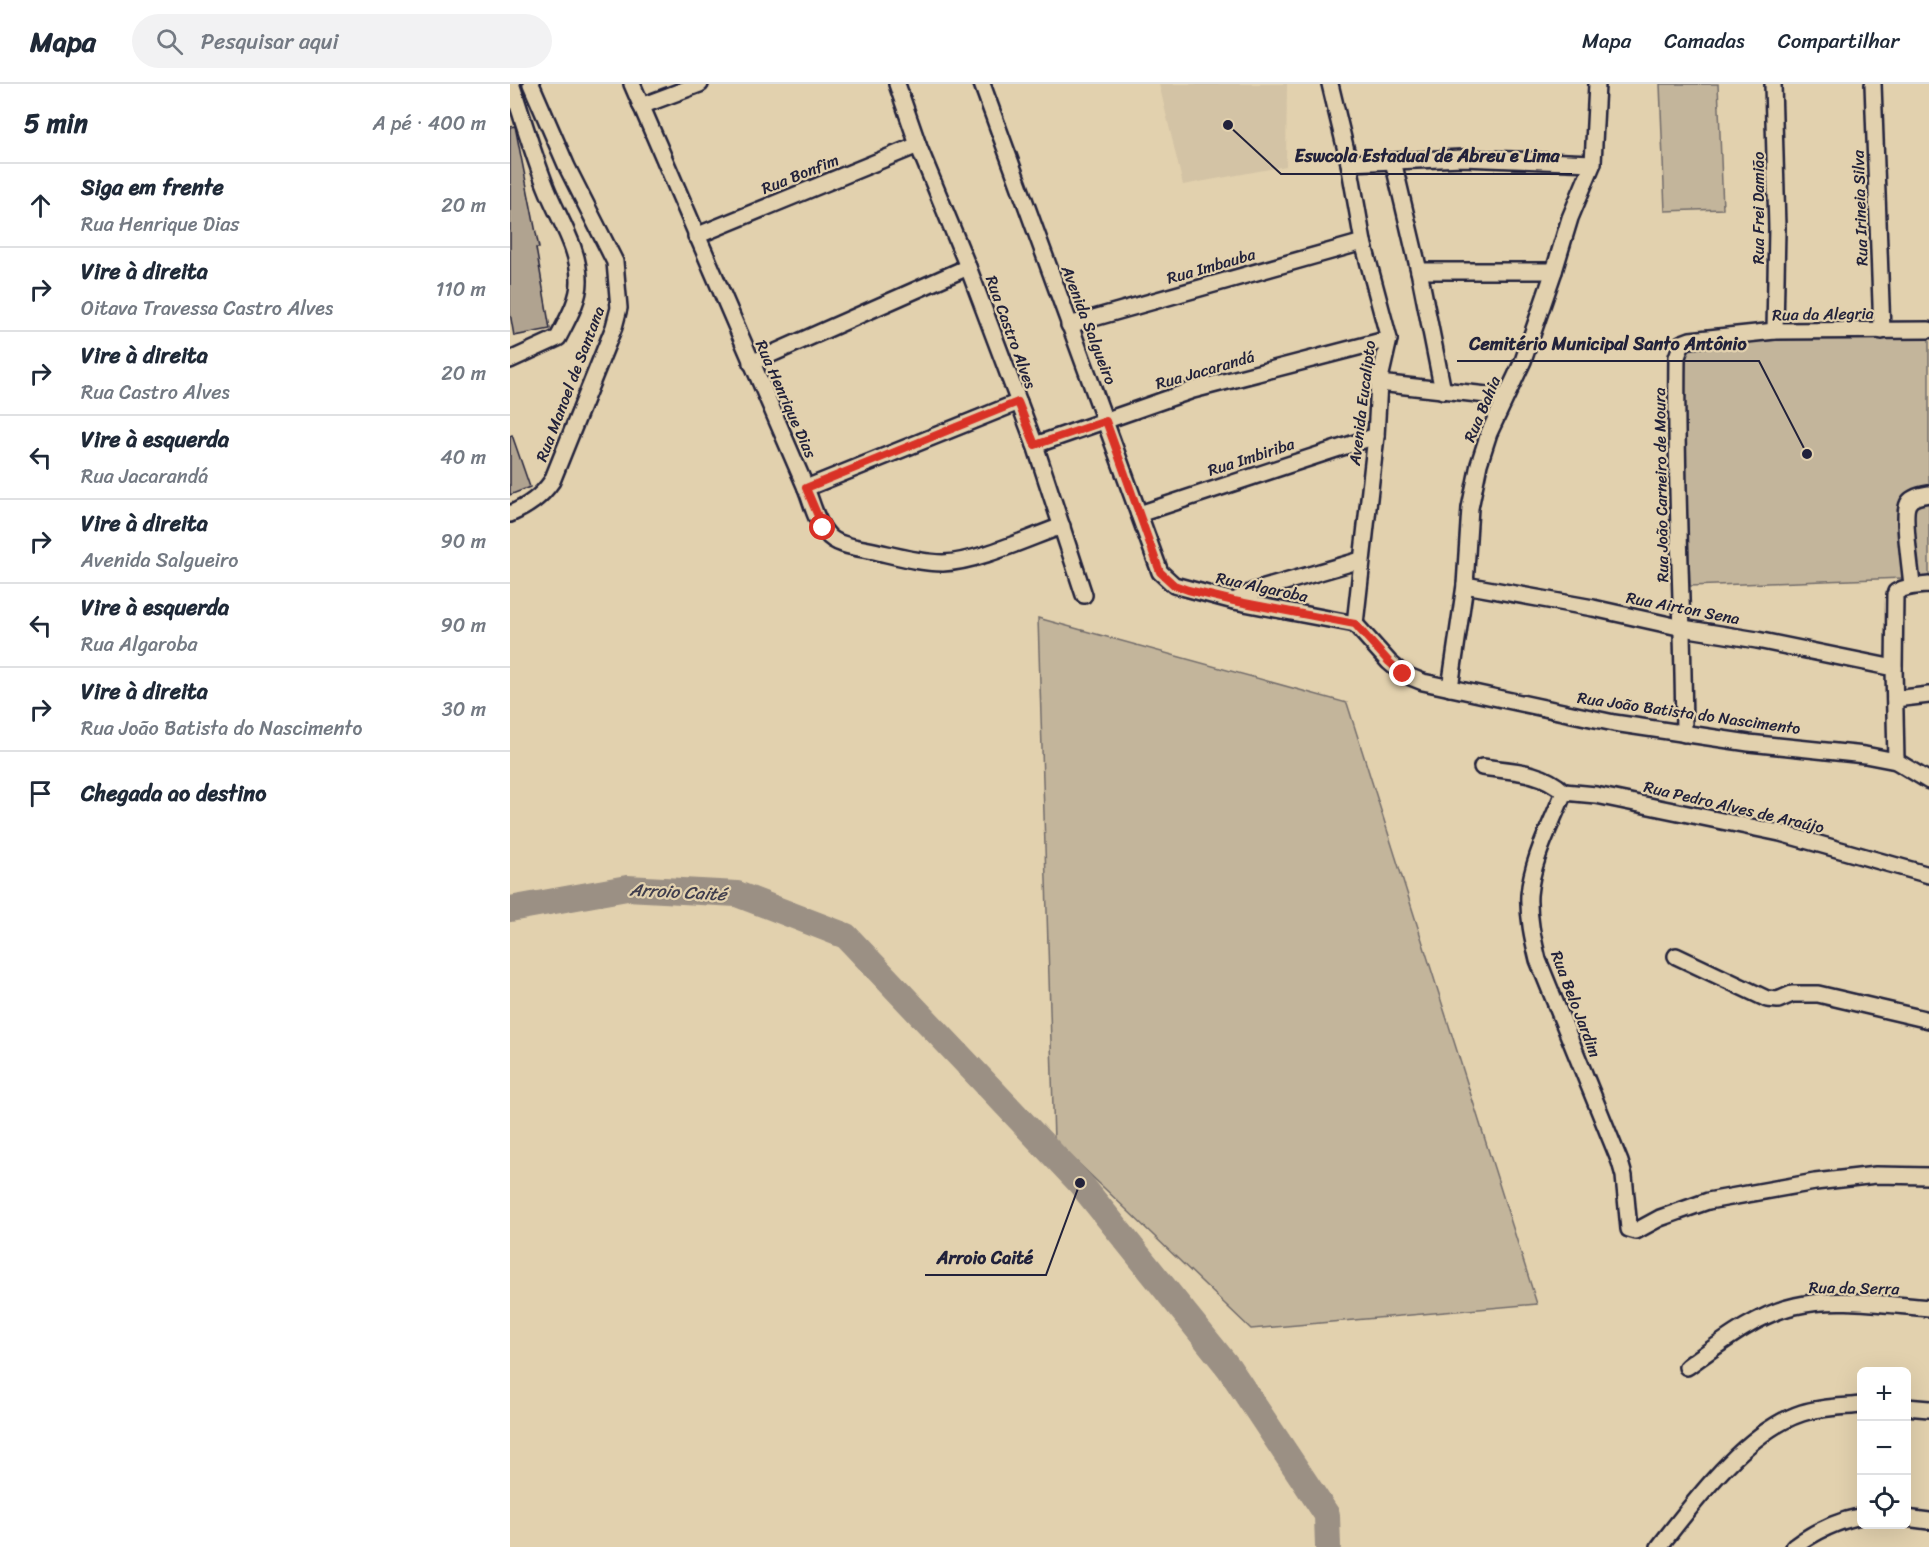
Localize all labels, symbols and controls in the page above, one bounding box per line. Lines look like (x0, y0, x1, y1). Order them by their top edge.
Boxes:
search box (132, 14, 552, 68)
text: Mapa (30, 17, 96, 66)
text: Pesquisar aqui (201, 22, 339, 61)
text: Mapa (1582, 22, 1631, 60)
text: Camadas (1664, 22, 1745, 60)
text: Compartilhar (1778, 22, 1899, 60)
icon: search (153, 25, 186, 58)
text: 5 min (24, 100, 88, 146)
text: A pé · 400 m (373, 106, 486, 141)
callout: Eswcola Estadual de Abreu e Lima (1281, 138, 1572, 174)
text: Eswcola Estadual de Abreu e Lima (1294, 140, 1561, 172)
street label: Rua Bonfim (757, 145, 843, 203)
street label: Rua Irineia Silva (1843, 149, 1877, 266)
street label: Rua Frei Damião (1744, 152, 1773, 264)
text: Siga em frente (81, 168, 224, 207)
text: 20 m (441, 188, 486, 223)
icon: ahead (24, 189, 57, 222)
text: Rua Henrique Dias (81, 207, 239, 242)
street label: Rua Imbauba (1163, 239, 1260, 292)
text: Vire à direita (81, 252, 208, 291)
street label: Avenida Salgueiro (1053, 260, 1125, 389)
street label: Rua Castro Alves (977, 271, 1045, 393)
text: 110 m (436, 272, 486, 307)
icon: right (24, 273, 57, 306)
text: Oitava Travessa Castro Alves (81, 291, 333, 326)
street label: Rua da Alegria (1772, 299, 1874, 329)
street label: Rua Manoel de Santana (527, 302, 613, 466)
callout: Cemitério Municipal Santo Antônio (1457, 325, 1759, 361)
text: Cemitério Municipal Santo Antônio (1468, 328, 1748, 360)
street label: Rua Henrique Dias (747, 335, 825, 463)
text: Vire à direita (81, 336, 208, 375)
street label: Avenida Eucalipto (1340, 339, 1384, 468)
street label: Rua Jacarandá (1152, 342, 1258, 398)
text: 20 m (441, 356, 486, 391)
icon: right (24, 357, 57, 390)
street label: Rua Bahia (1455, 370, 1509, 447)
text: Rua Castro Alves (81, 375, 230, 410)
street label: Rua João Carneiro de Moura (1645, 387, 1677, 583)
text: Vire à esquerda (81, 420, 229, 459)
street label: Rua Imbiriba (1204, 429, 1299, 485)
text: 40 m (440, 440, 486, 475)
icon: left (24, 441, 57, 474)
text: Rua Jacarandá (81, 459, 208, 494)
text: Vire à direita (81, 504, 208, 543)
route start (809, 514, 835, 540)
text: 90 m (441, 524, 486, 559)
icon: right (24, 525, 57, 558)
text: Avenida Salgueiro (81, 543, 238, 578)
street label: Rua Algaroba (1213, 563, 1312, 611)
street label: Rua Airton Sena (1624, 583, 1742, 633)
text: Vire à esquerda (81, 588, 229, 627)
text: 90 m (441, 608, 486, 643)
icon: left (24, 609, 57, 642)
text: Rua Algaroba (81, 627, 197, 662)
route end (1389, 660, 1415, 686)
text: Vire à direita (81, 672, 208, 711)
street label: Rua João Batista do Nascimento (1576, 683, 1803, 743)
text: 30 m (442, 692, 486, 727)
icon: right (24, 693, 57, 726)
text: Rua João Batista do Nascimento (81, 711, 362, 746)
street label: Rua Pedro Alves de Araújo (1641, 772, 1827, 842)
text: Chegada ao destino (81, 774, 266, 813)
icon: arrive (24, 777, 57, 810)
water label: Arroio Caité (628, 873, 730, 911)
street label: Rua Belo Jardim (1542, 946, 1610, 1062)
callout: Arroio Caité (925, 1239, 1046, 1275)
text: Arroio Caité (936, 1242, 1034, 1274)
street label: Rua da Serra (1808, 1273, 1900, 1303)
map controls (1857, 1367, 1911, 1529)
button: + (1857, 1367, 1911, 1421)
button: − (1857, 1421, 1911, 1475)
button: locate (1857, 1475, 1911, 1529)

